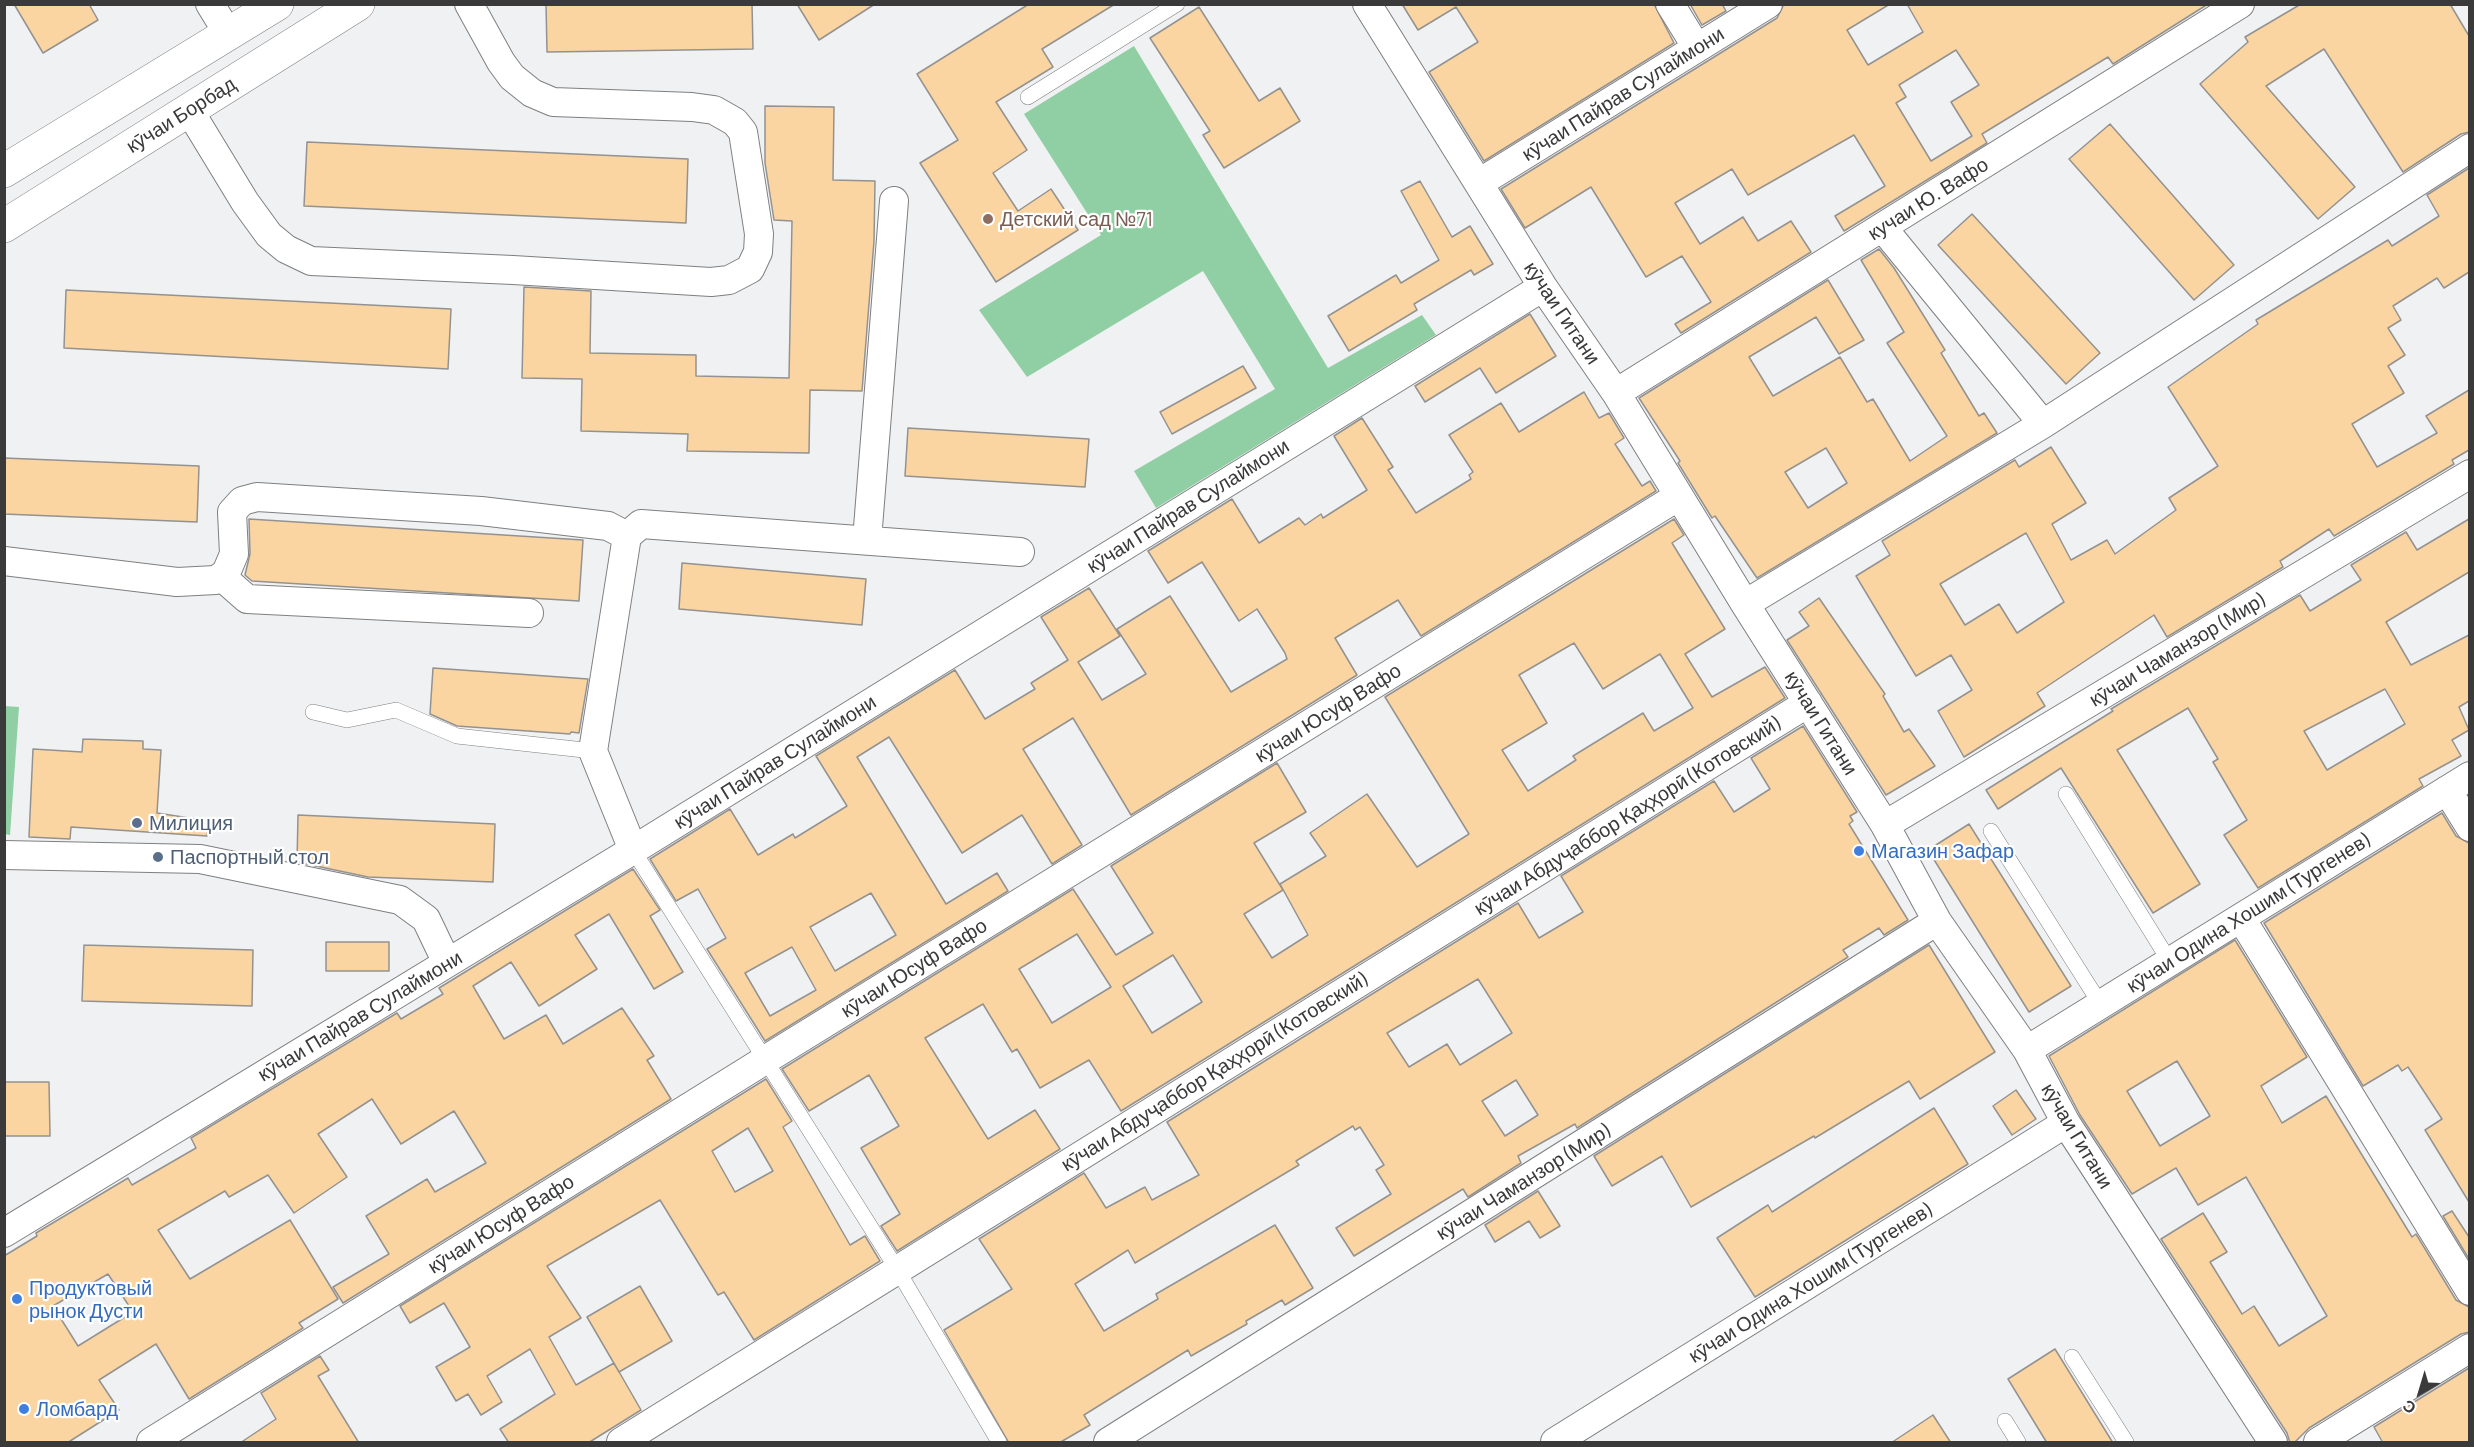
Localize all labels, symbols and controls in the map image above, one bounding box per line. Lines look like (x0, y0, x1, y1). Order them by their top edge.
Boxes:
street label: кӯчаи Пайрав Сулаймони (1517, 22, 1729, 166)
street label: кӯчаи Борбад (122, 72, 240, 158)
street label: кучаи Ю. Вафо (1863, 152, 1993, 246)
place label: Детский сад №71 (1000, 207, 1153, 231)
marker: Детский сад №71 (981, 212, 995, 226)
street label: кӯчаи Гитани (1519, 257, 1605, 369)
street label: кӯчаи Пайрав Сулаймони (1082, 434, 1294, 578)
street label: кӯчаи Чаманзор (Мир) (2085, 588, 2269, 712)
street label: кӯчаи Юсуф Вафо (1250, 658, 1406, 768)
street label: кӯчаи Гитани (1779, 666, 1863, 780)
street label: кӯчаи Пайрав Сулаймони (669, 690, 881, 834)
street label: кӯчаи Абдуҷаббор Қаҳҳорӣ (Котовский) (1470, 711, 1784, 921)
place label: Милиция (149, 811, 233, 835)
marker: Милиция (130, 816, 144, 830)
street label: кӯчаи Одина Хошим (Тургенев) (2122, 828, 2374, 998)
place label: Магазин Зафар (1871, 839, 2014, 863)
marker: Магазин Зафар (1852, 844, 1866, 858)
place label: Паспортный стол (170, 845, 329, 869)
marker: Паспортный стол (151, 850, 165, 864)
street label: кӯчаи Юсуф Вафо (836, 913, 992, 1023)
street label: кӯчаи Пайрав Сулаймони (254, 945, 466, 1087)
street label: кӯчаи Абдуҷаббор Қаҳҳорӣ (Котовский) (1057, 967, 1371, 1177)
street label: кӯчаи Гитани (2036, 1079, 2118, 1193)
street label: кӯчаи Чаманзор (Мир) (1432, 1119, 1614, 1245)
street label: кӯчаи Юсуф Вафо (423, 1169, 579, 1279)
street label: кӯчаи Одина Хошим (Тургенев) (1684, 1198, 1936, 1368)
place label: Продуктовый рынок Дусти (29, 1276, 152, 1323)
marker: Продуктовый рынок Дусти (10, 1292, 24, 1306)
north arrow (2390, 1363, 2450, 1423)
place label: Ломбард (36, 1397, 118, 1421)
text: С (2398, 1397, 2419, 1419)
marker: Ломбард (17, 1402, 31, 1416)

